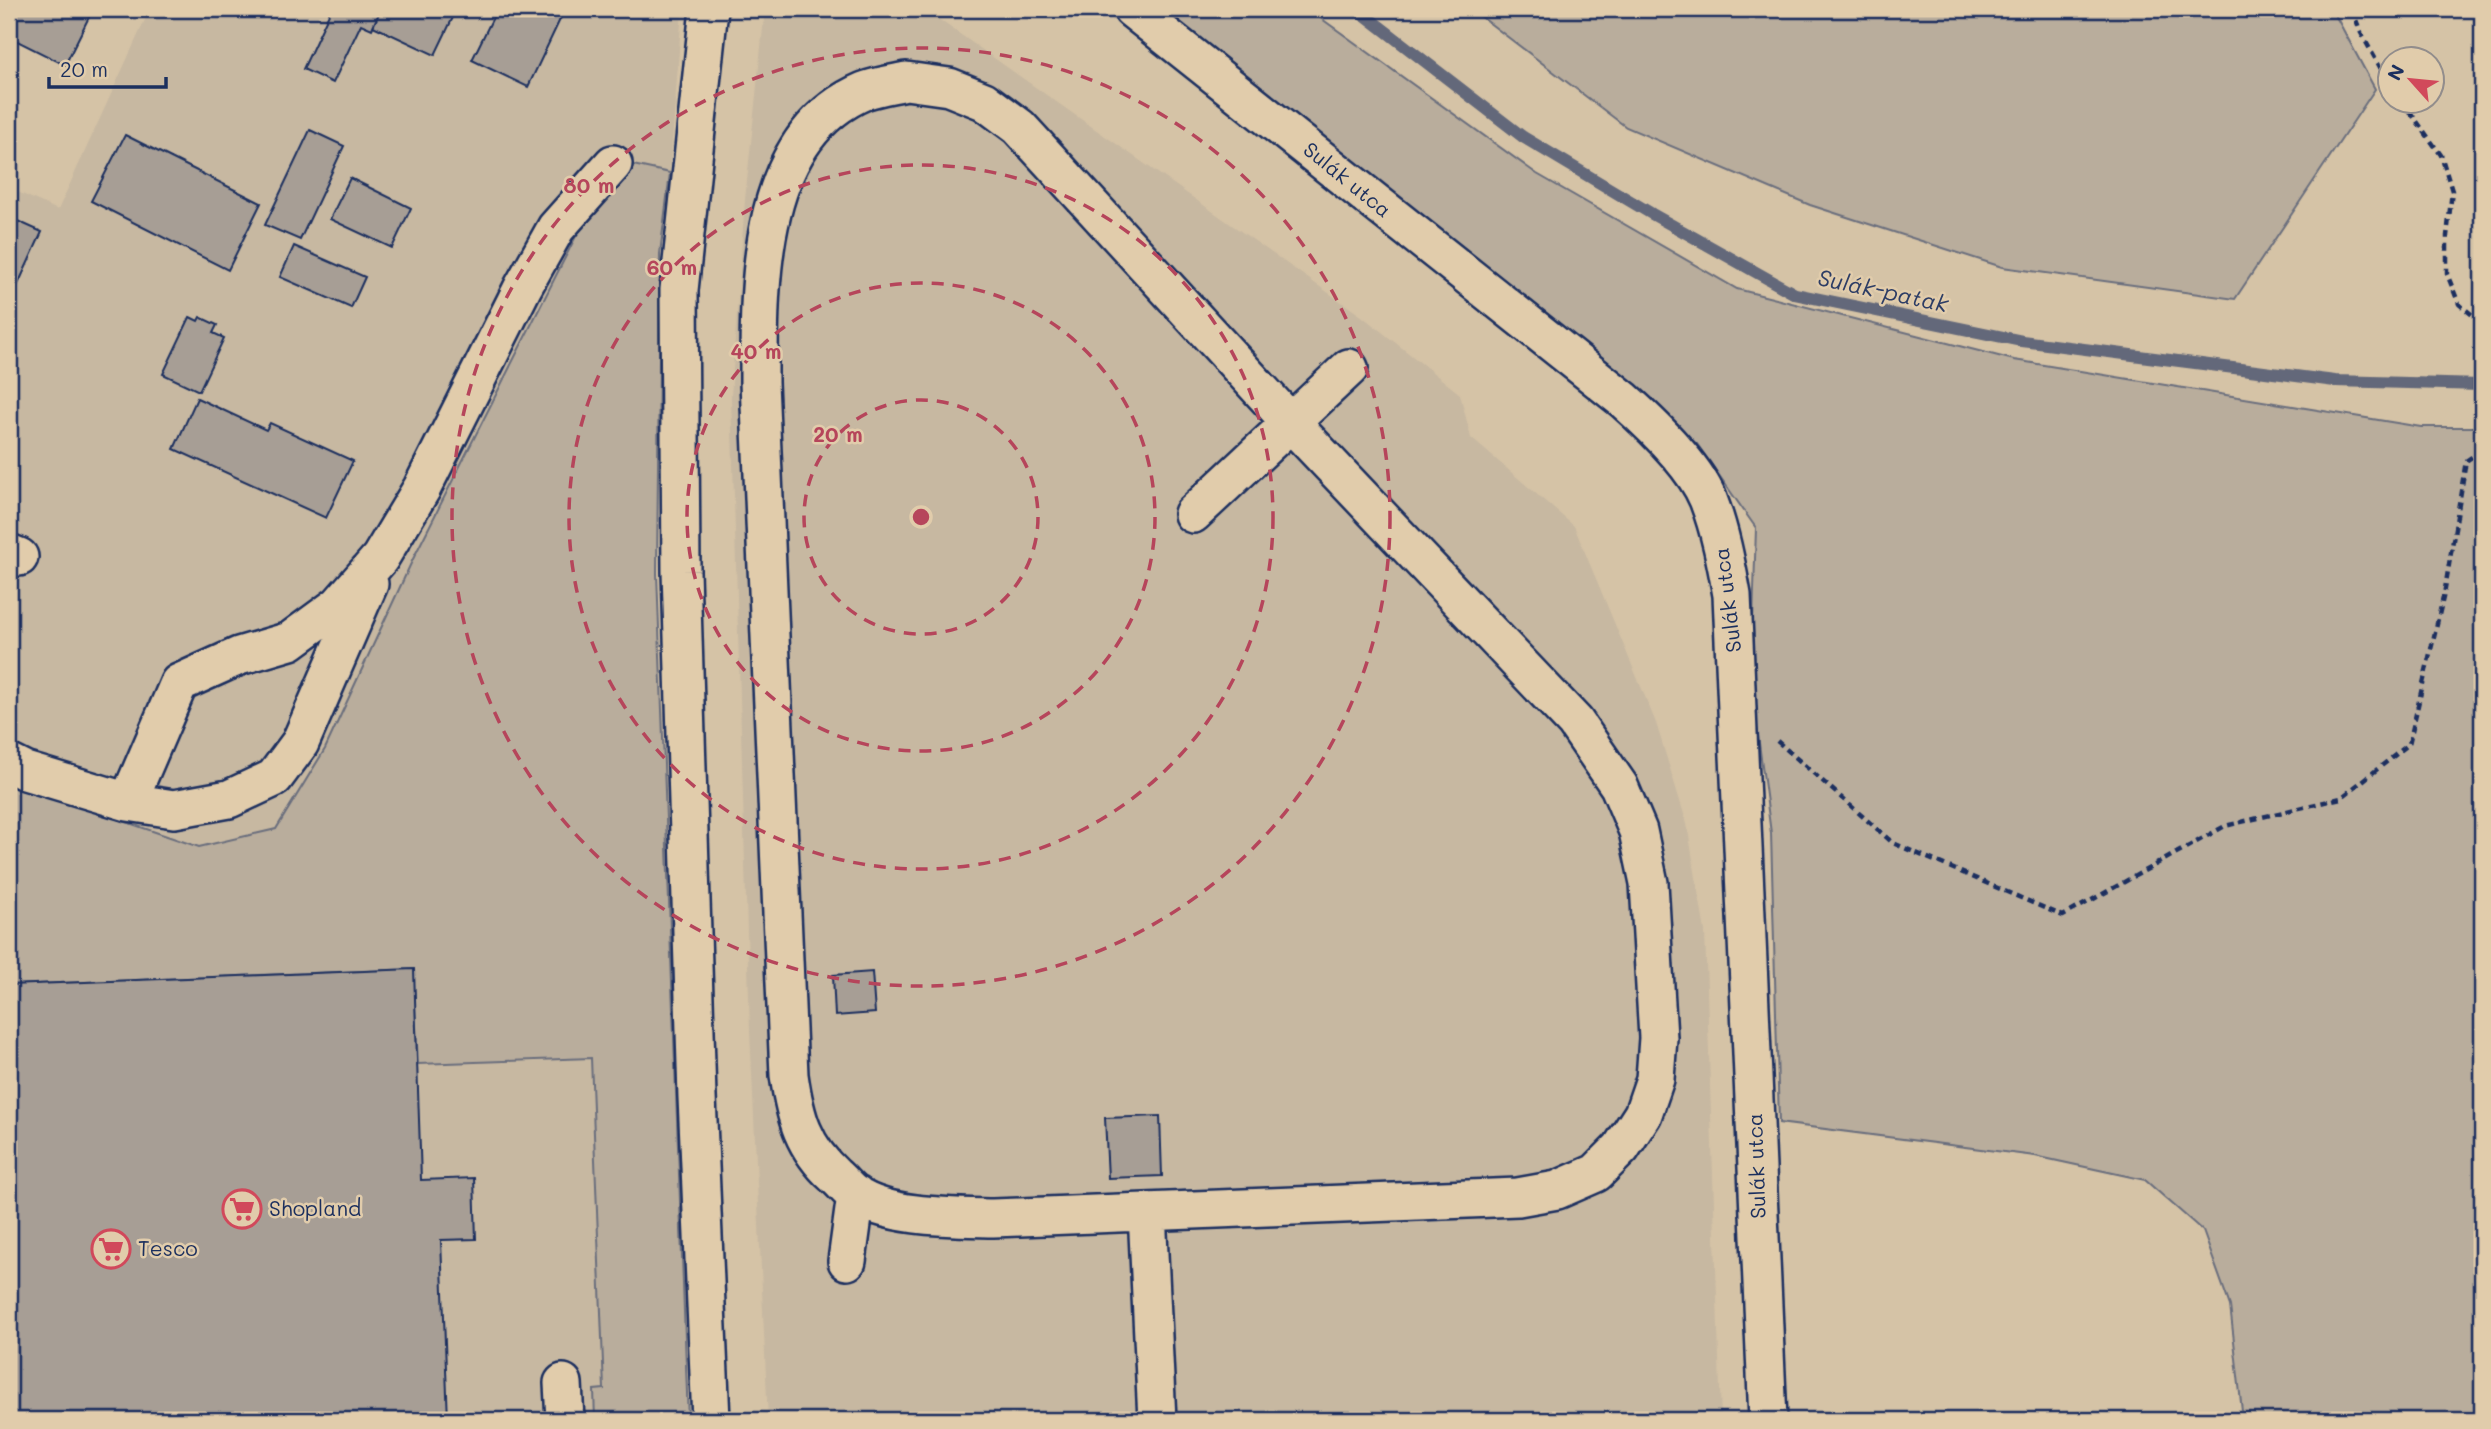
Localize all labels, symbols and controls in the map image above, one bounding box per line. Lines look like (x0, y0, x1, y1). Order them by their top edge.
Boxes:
scale bar (49, 46, 166, 90)
north arrow (2376, 46, 2446, 116)
text: 20 m (60, 55, 108, 82)
text: N (2381, 60, 2410, 84)
street label: Sulák utca (1298, 135, 1398, 223)
text: 80 m (564, 171, 614, 198)
text: 60 m (647, 253, 697, 280)
water label: Sulák-patak (1815, 262, 1952, 319)
text: 40 m (730, 337, 782, 364)
text: 20 m (813, 420, 863, 447)
centre of rings (909, 505, 933, 529)
street label: Sulák utca (1707, 546, 1746, 654)
street label: Sulák utca (1740, 1113, 1771, 1219)
supermarket icon: Shopland (221, 1188, 263, 1230)
place label: Shopland (269, 1194, 361, 1221)
supermarket icon: Tesco (90, 1228, 132, 1270)
place label: Tesco (138, 1234, 198, 1261)

